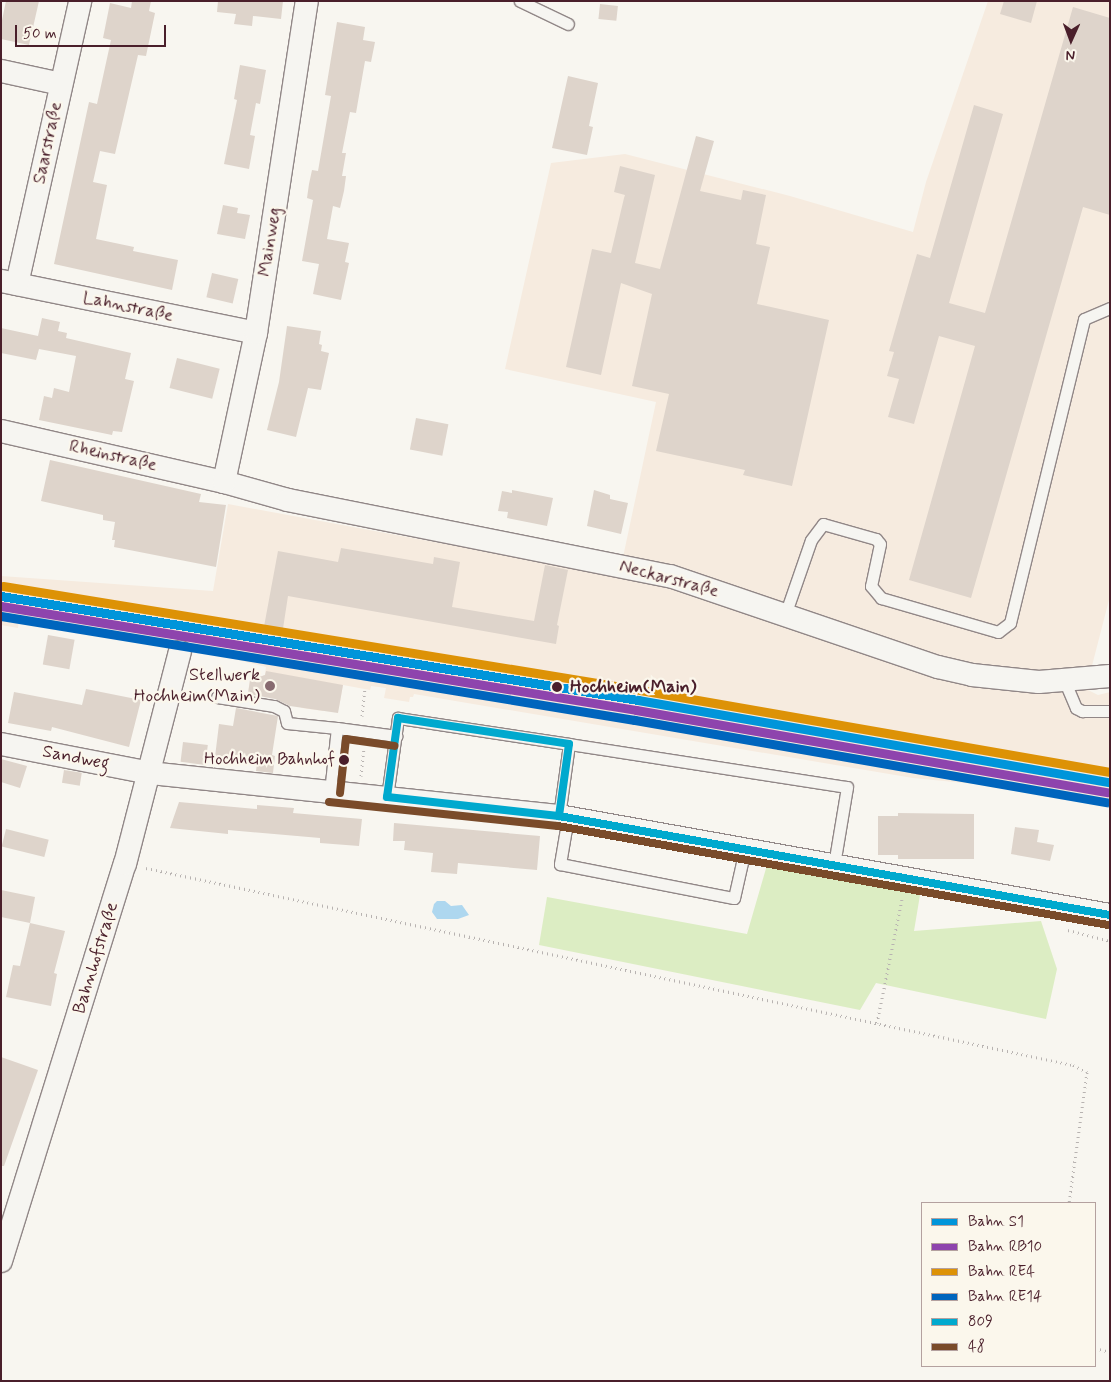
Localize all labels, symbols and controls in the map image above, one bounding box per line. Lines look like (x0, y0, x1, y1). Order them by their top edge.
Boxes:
scale bar (18, 15, 169, 47)
north arrow (1046, 15, 1096, 65)
text: 50 m (23, 24, 57, 44)
text: N (1066, 46, 1075, 64)
street label: Saarstraße (29, 100, 67, 186)
street label: Mainweg (254, 206, 286, 278)
street label: Lahnstraße (81, 287, 175, 327)
street label: Rheinstraße (67, 435, 159, 477)
street label: Neckarstraße (617, 555, 721, 603)
place label: Stellwerk Hochheim(Main) (134, 665, 260, 708)
place label: Hochheim(Main) (570, 676, 696, 698)
marker: Hochheim(Main) (548, 678, 566, 696)
marker: Stellwerk Hochheim(Main) (264, 680, 276, 692)
street label: Sandweg (41, 741, 111, 775)
place label: Hochheim Bahnhof (198, 750, 335, 770)
marker: Hochheim Bahnhof (339, 755, 349, 765)
street label: Bahnhofstraße (69, 900, 123, 1016)
legend (921, 1202, 1096, 1367)
text: Bahn S1 (968, 1212, 1024, 1232)
text: Bahn RB10 (968, 1237, 1042, 1257)
text: Bahn RE4 (968, 1262, 1035, 1282)
text: Bahn RE14 (968, 1287, 1042, 1307)
text: 809 (968, 1312, 993, 1332)
text: 48 (968, 1337, 985, 1357)

